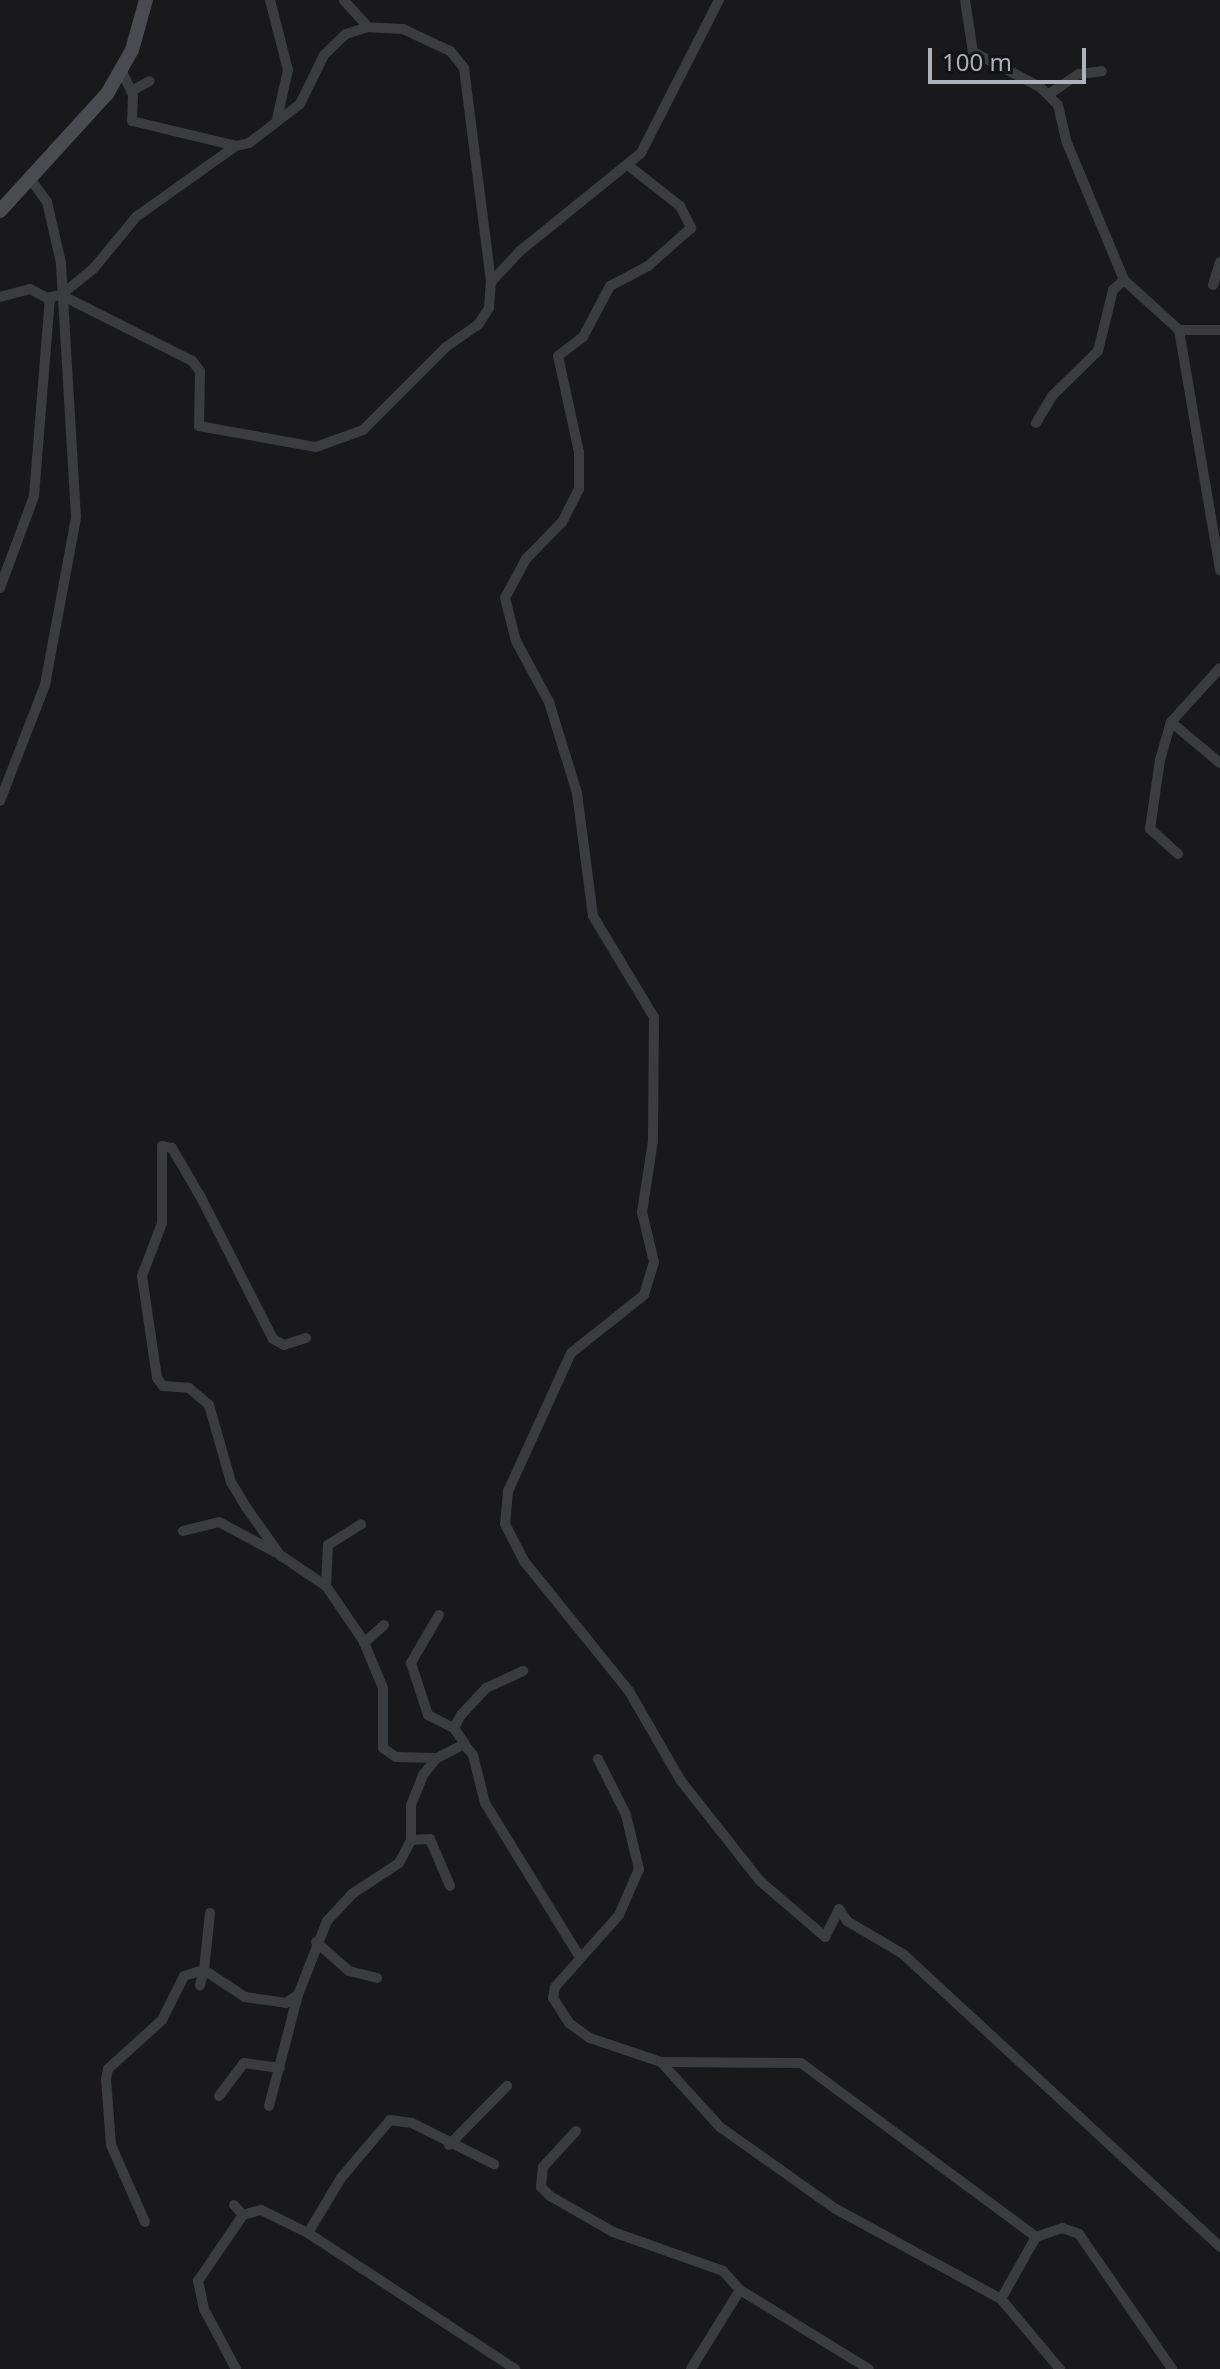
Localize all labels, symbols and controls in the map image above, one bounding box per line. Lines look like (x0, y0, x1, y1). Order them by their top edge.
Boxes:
scale bar (932, 32, 1090, 82)
text: 100 m (942, 45, 1012, 78)

